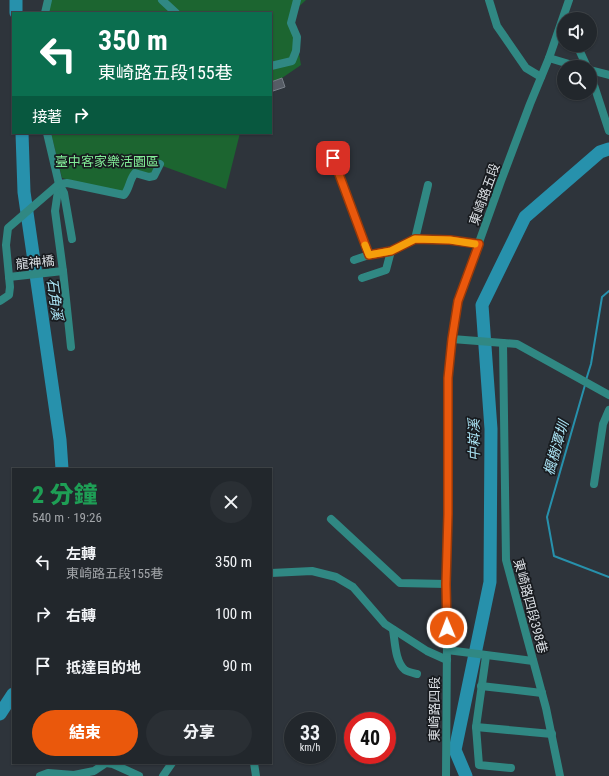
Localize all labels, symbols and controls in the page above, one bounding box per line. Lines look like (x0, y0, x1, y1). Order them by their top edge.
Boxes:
map controls (557, 12, 597, 100)
button: sound (557, 12, 597, 52)
text: 350 m (98, 24, 168, 57)
icon: left (32, 28, 84, 80)
button: search (557, 60, 597, 100)
text: 東崎路五段155巷 (98, 62, 233, 83)
icon: right (70, 104, 92, 126)
text: 接著 (32, 108, 62, 126)
pin (316, 141, 350, 175)
icon: arrive (322, 147, 344, 169)
park label: 臺中客家樂活園區 (55, 154, 159, 169)
street label: 東崎路五段 (466, 161, 503, 227)
street label: 龍神橋 (15, 253, 55, 272)
water label: 石角溪 (44, 277, 66, 323)
water label: 中嵙溪 (466, 417, 482, 461)
water label: 楓樹潭圳 (541, 417, 572, 477)
text: 2 分鐘 (32, 481, 98, 509)
button: close (210, 481, 252, 523)
text: 540 m · 19:26 (32, 510, 102, 525)
text: 左轉 (66, 545, 96, 563)
icon: left (32, 551, 54, 573)
text: 350 m (215, 553, 252, 571)
street label: 東崎路四段398巷 (511, 557, 550, 655)
text: 東崎路五段155巷 (66, 566, 163, 581)
icon: right (32, 603, 54, 625)
text: 100 m (215, 605, 252, 623)
text: 右轉 (66, 607, 96, 625)
position arrow (426, 607, 468, 649)
icon: arrive (32, 655, 54, 677)
text: 90 m (222, 657, 252, 675)
text: 抵達目的地 (66, 659, 141, 677)
street label: 東崎路四段 (427, 676, 442, 742)
button: 結束 (32, 710, 138, 756)
button: 分享 (146, 710, 252, 756)
speed limit sign: 40 (344, 712, 396, 764)
text: 33 (300, 721, 320, 745)
text: km/h (300, 742, 320, 753)

